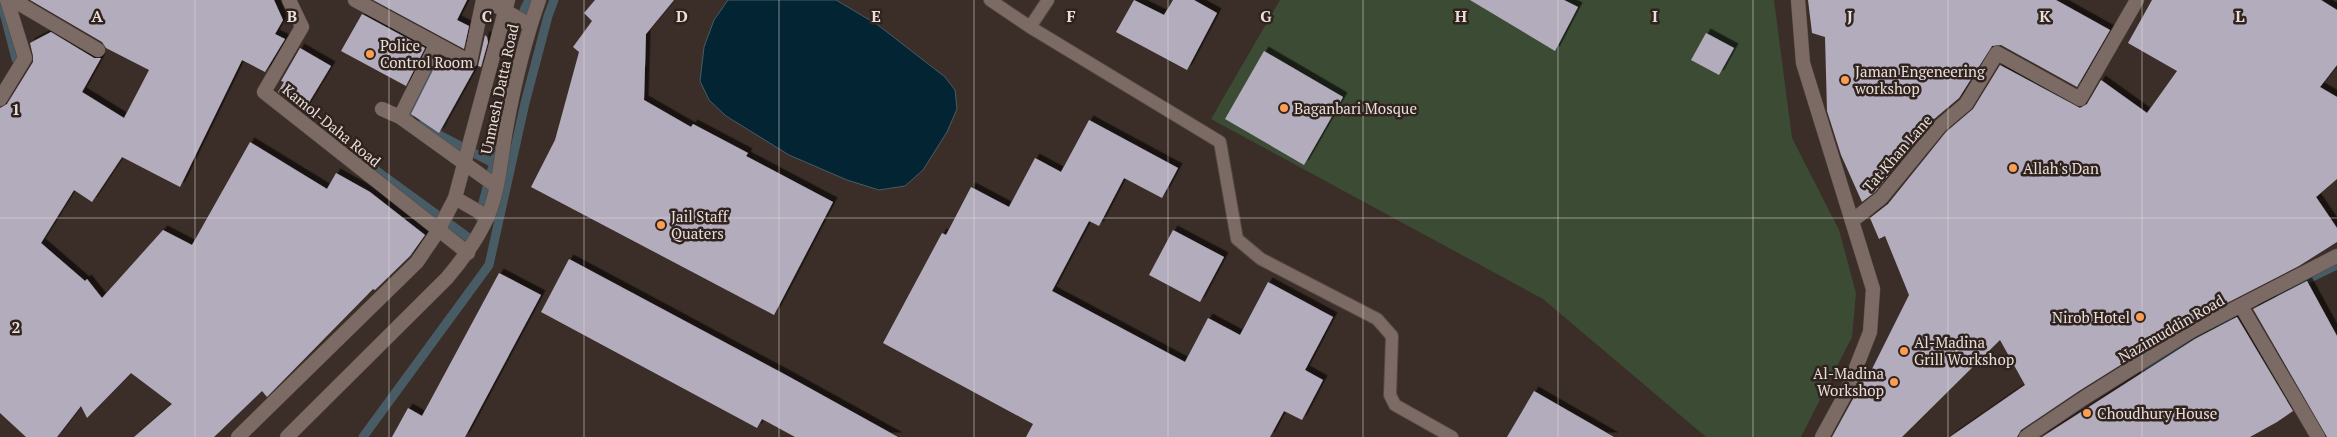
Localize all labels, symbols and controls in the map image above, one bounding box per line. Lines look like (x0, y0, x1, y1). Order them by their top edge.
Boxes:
text: A (91, 5, 103, 27)
text: B (287, 5, 297, 27)
text: C (482, 5, 492, 27)
text: D (676, 5, 688, 27)
text: E (871, 5, 881, 27)
text: F (1066, 5, 1076, 27)
text: G (1260, 5, 1272, 27)
text: H (1455, 5, 1467, 27)
text: I (1652, 5, 1658, 27)
text: J (1847, 5, 1853, 27)
text: K (2039, 5, 2051, 27)
text: L (2235, 5, 2245, 27)
street label: Unmesh Datta Road (475, 22, 523, 156)
place label: Police Control Room (380, 35, 473, 72)
marker: Police Control Room (364, 48, 376, 60)
place label: Jaman Engeneering workshop (1854, 61, 1986, 98)
marker: Jaman Engeneering workshop (1839, 74, 1851, 86)
street label: Kamol-Daha Road (279, 79, 385, 171)
text: 1 (11, 98, 21, 120)
place label: Baganbari Mosque (1294, 98, 1417, 118)
marker: Baganbari Mosque (1278, 102, 1290, 114)
street label: Tat Khan Lane (1858, 110, 1936, 196)
place label: Allah's Dan (2023, 158, 2099, 178)
marker: Allah's Dan (2007, 162, 2019, 174)
place label: Jail Staff Quaters (671, 206, 729, 243)
marker: Jail Staff Quaters (655, 219, 667, 231)
street label: Nazimuddin Road (2114, 290, 2228, 366)
place label: Nirob Hotel (2052, 307, 2130, 327)
marker: Nirob Hotel (2134, 311, 2146, 323)
text: 2 (11, 316, 21, 338)
place label: Al-Madina Grill Workshop (1914, 332, 2014, 369)
marker: Al-Madina Grill Workshop (1898, 345, 1910, 357)
place label: Al-Madina Workshop (1813, 363, 1884, 400)
marker: Al-Madina Workshop (1888, 376, 1900, 388)
place label: Choudhury House (2097, 403, 2217, 423)
marker: Choudhury House (2081, 407, 2093, 419)

